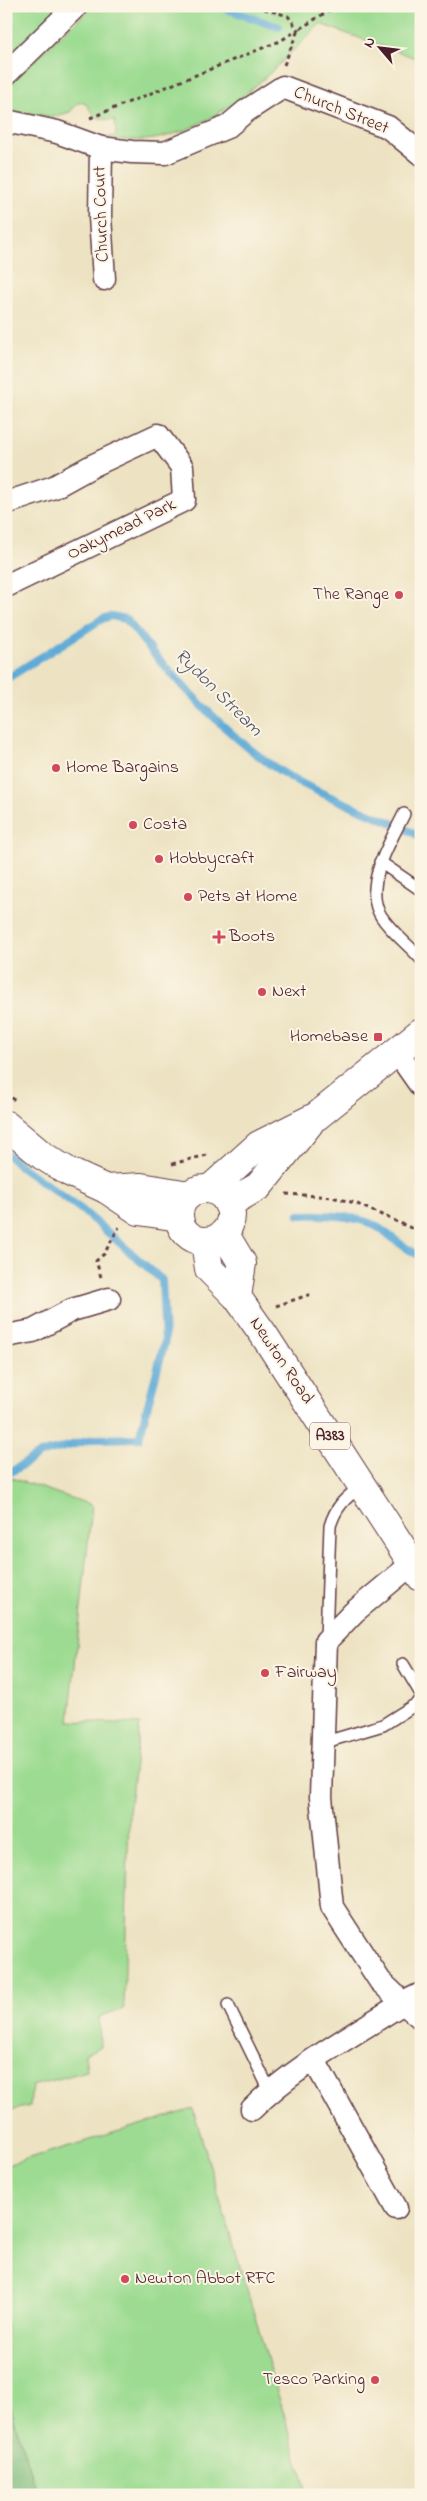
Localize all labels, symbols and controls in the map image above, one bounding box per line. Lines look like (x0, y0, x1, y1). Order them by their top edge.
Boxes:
north arrow (354, 22, 404, 72)
text: N (358, 33, 381, 52)
street label: Church Street (289, 80, 393, 142)
street label: Church Court (87, 165, 117, 263)
street label: Oakymead Park (63, 492, 181, 568)
place label: The Range (313, 582, 390, 609)
marker: The Range (393, 589, 405, 601)
water label: Rydon Stream (168, 643, 268, 743)
place label: Home Bargains (66, 755, 179, 782)
marker: Home Bargains (50, 762, 62, 774)
place label: Costa (143, 812, 187, 838)
marker: Costa (127, 819, 139, 831)
place label: Hobbycraft (169, 846, 254, 872)
marker: Hobbycraft (153, 853, 165, 865)
place label: Pets at Home (198, 884, 298, 910)
marker: Pets at Home (182, 891, 194, 903)
place label: Boots (228, 924, 275, 950)
marker: Boots (213, 931, 225, 943)
place label: Next (272, 979, 306, 1005)
marker: Next (256, 986, 268, 998)
place label: Homebase (290, 1024, 369, 1050)
marker: Homebase (372, 1031, 384, 1043)
street label: Newton Road (242, 1312, 320, 1410)
road number: A383 (310, 1422, 350, 1450)
place label: Fairway (274, 1660, 337, 1686)
marker: Fairway (259, 1667, 271, 1679)
place label: Newton Abbot RFC (135, 2266, 275, 2292)
marker: Newton Abbot RFC (119, 2273, 131, 2285)
place label: Tesco Parking (263, 2367, 365, 2394)
marker: Tesco Parking (369, 2374, 381, 2386)

